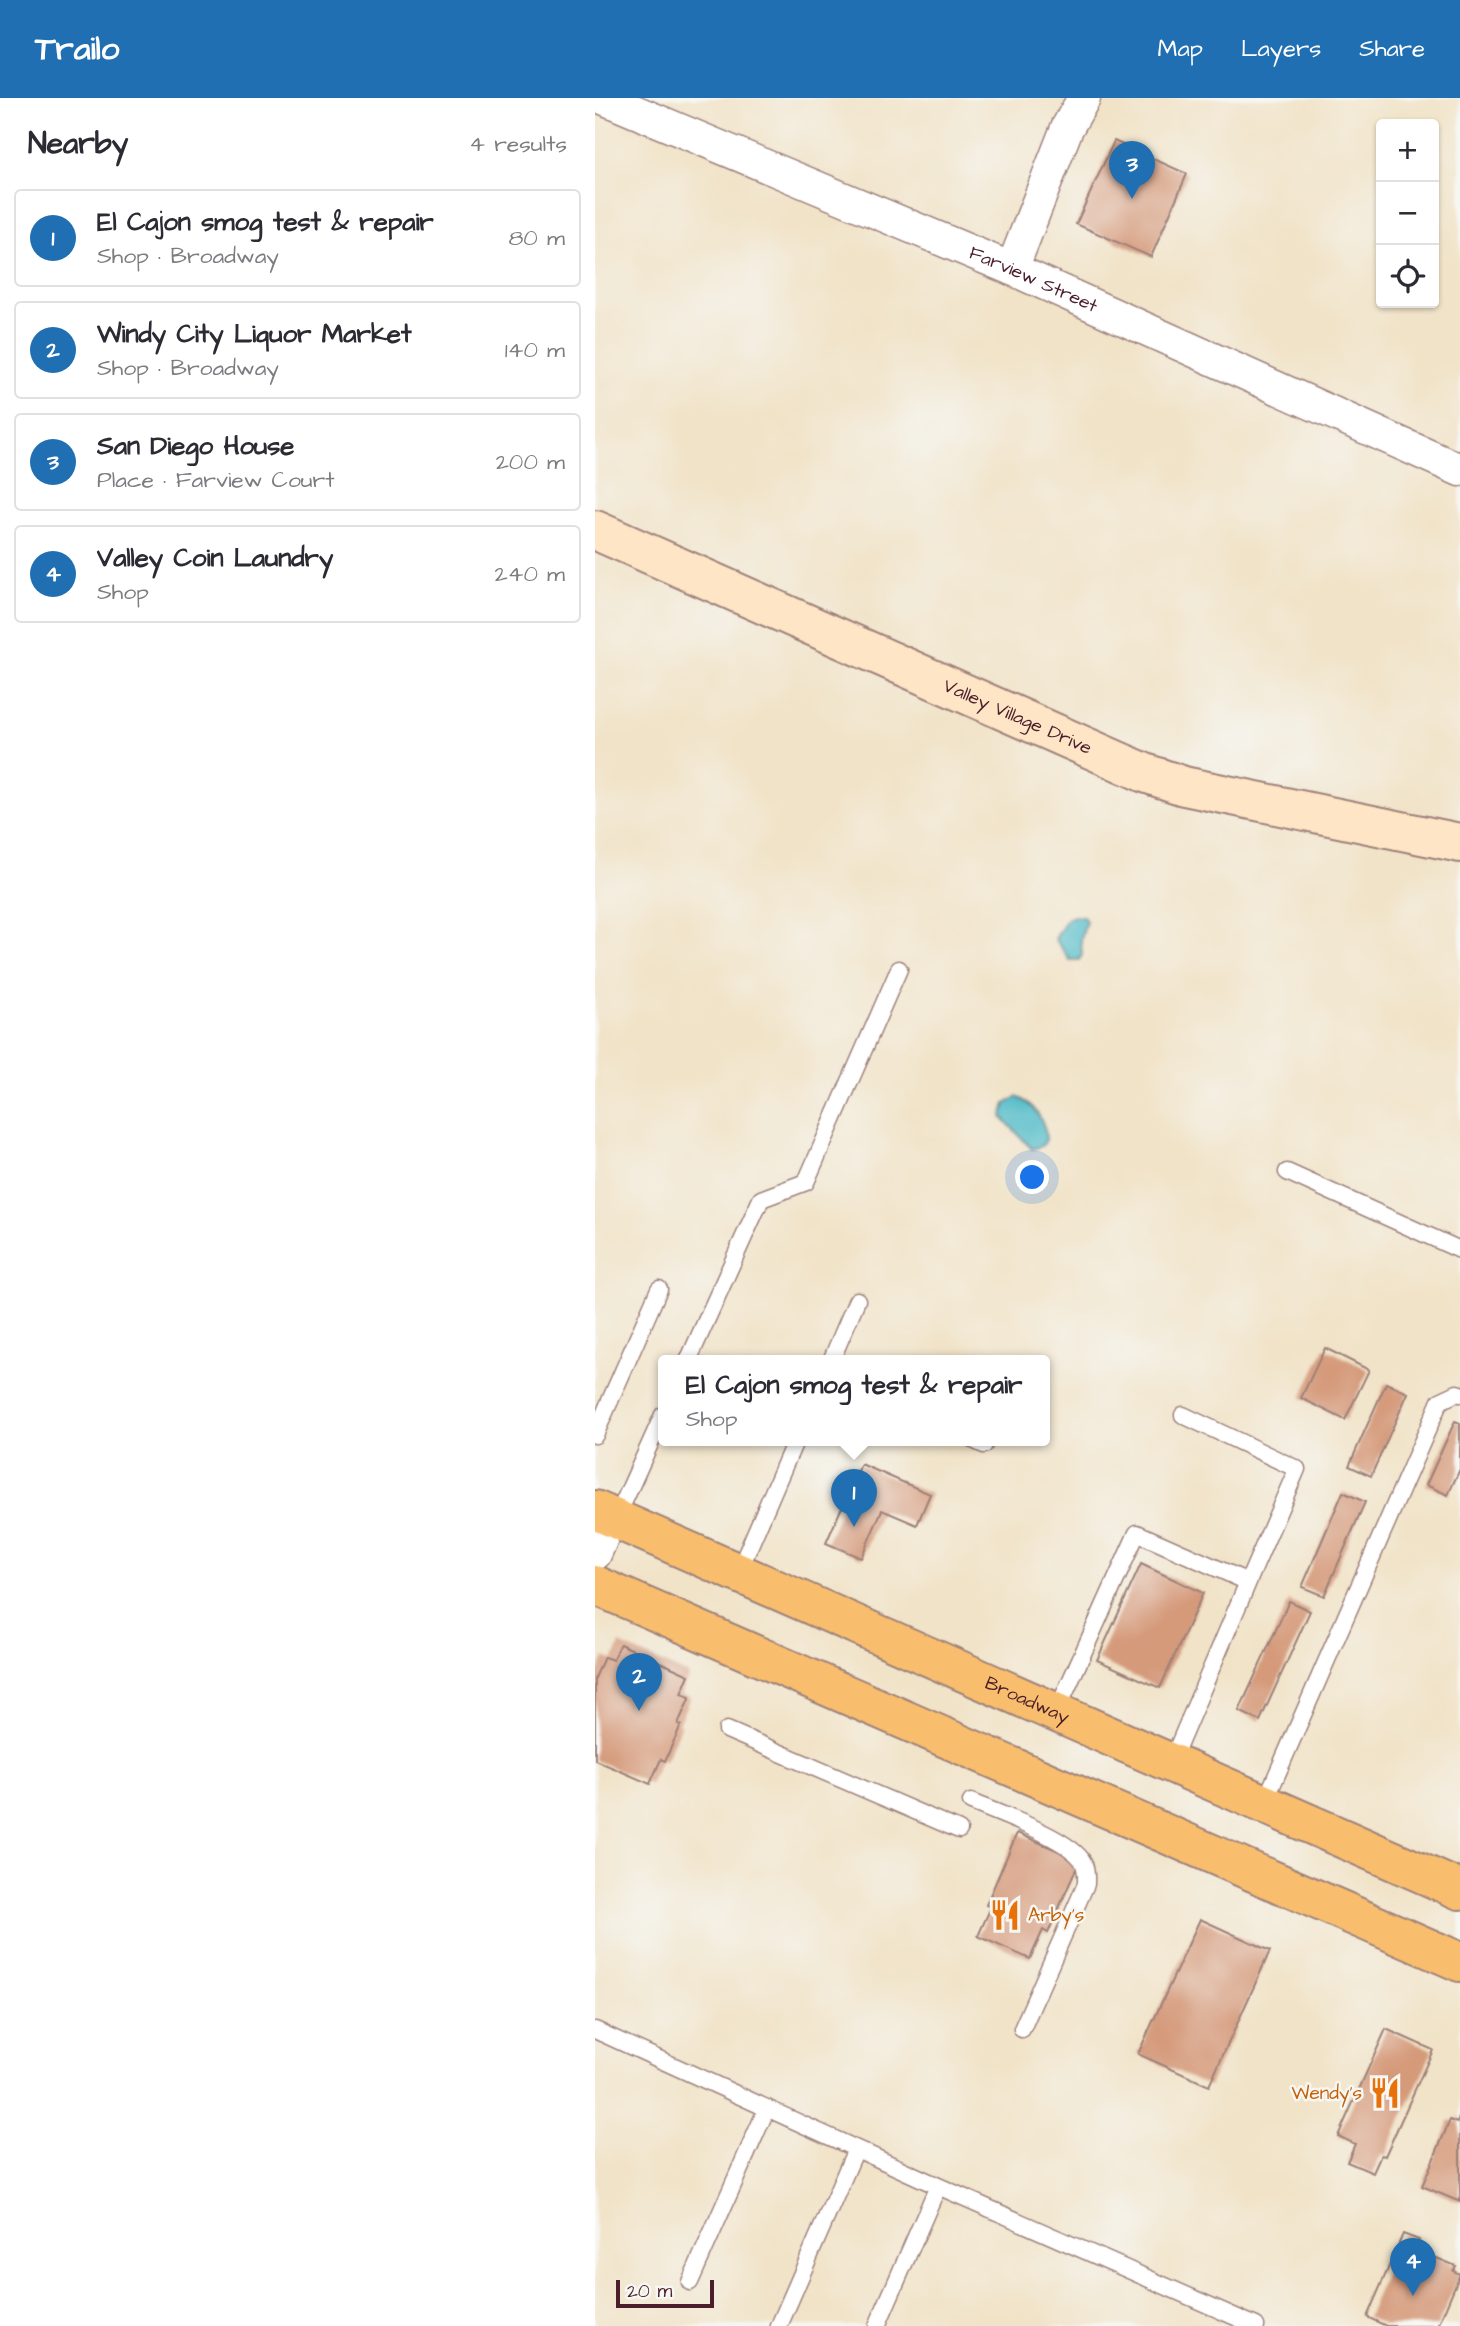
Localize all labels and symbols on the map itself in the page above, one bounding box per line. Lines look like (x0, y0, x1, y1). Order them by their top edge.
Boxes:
pin: 3 (1109, 141, 1155, 199)
street label: Farview Street (965, 239, 1102, 319)
street label: Valley Village Drive (939, 672, 1096, 761)
your location (1015, 1160, 1049, 1194)
pin: 1 (831, 1469, 877, 1527)
pin: 2 (616, 1653, 662, 1711)
street label: Broadway (981, 1669, 1074, 1731)
restaurant icon: Arby's (988, 1898, 1022, 1932)
place label: Arby's (1028, 1902, 1084, 1930)
restaurant icon: Wendy's (1368, 2076, 1402, 2110)
place label: Wendy's (1292, 2080, 1362, 2108)
pin: 4 (1390, 2238, 1436, 2296)
scale bar (616, 2277, 714, 2309)

